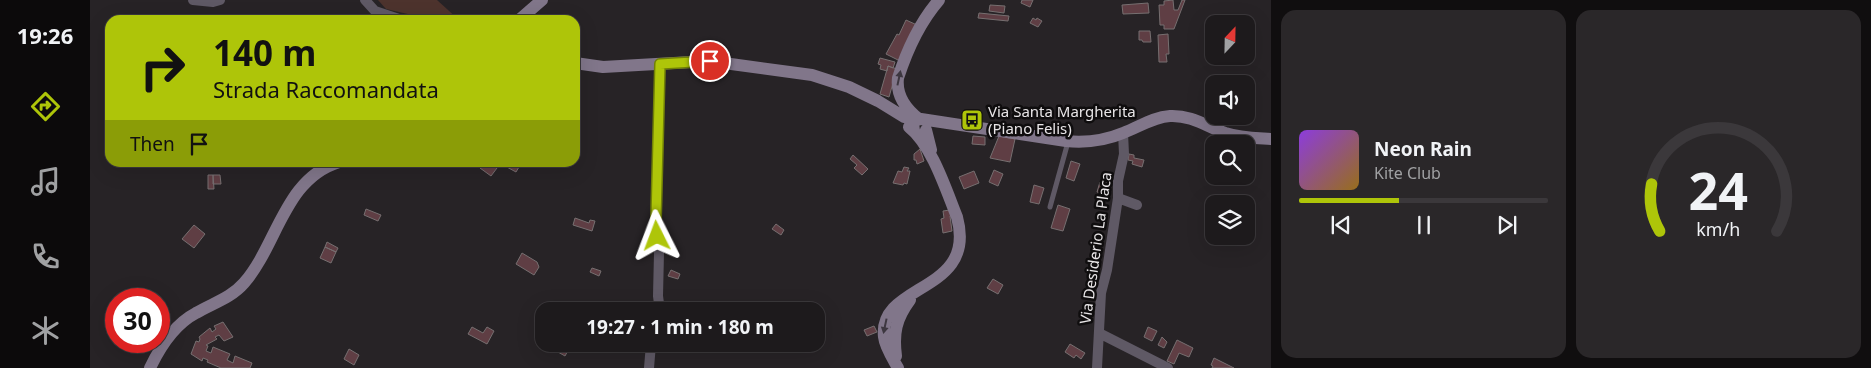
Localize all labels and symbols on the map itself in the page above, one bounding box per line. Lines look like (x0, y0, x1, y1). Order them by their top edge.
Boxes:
north arrow (1205, 15, 1255, 65)
pin (689, 40, 731, 82)
one-way arrow (895, 71, 903, 86)
place label: Via Santa Margherita (Piano Felis) (988, 101, 1136, 138)
bus stop icon: Via Santa Margherita (Piano Felis) (960, 108, 984, 132)
street label: Via Desiderio La Placa (1074, 171, 1116, 325)
position arrow (630, 209, 682, 261)
speed limit sign: 30 (105, 288, 170, 353)
one-way arrow (881, 318, 889, 334)

